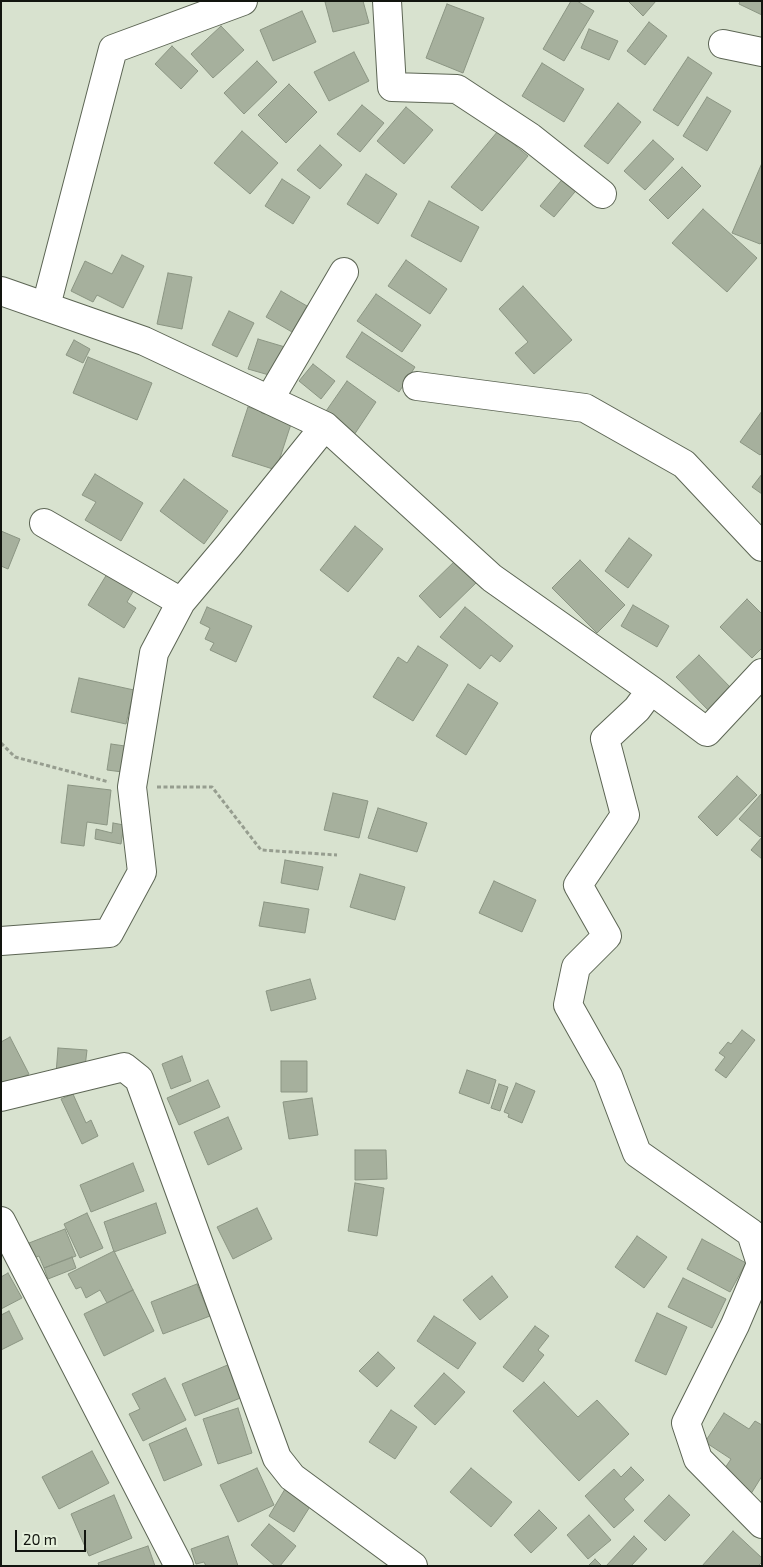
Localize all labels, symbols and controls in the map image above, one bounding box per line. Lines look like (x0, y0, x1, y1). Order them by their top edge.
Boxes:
scale bar (18, 1520, 89, 1552)
text: 20 m (23, 1530, 57, 1548)

